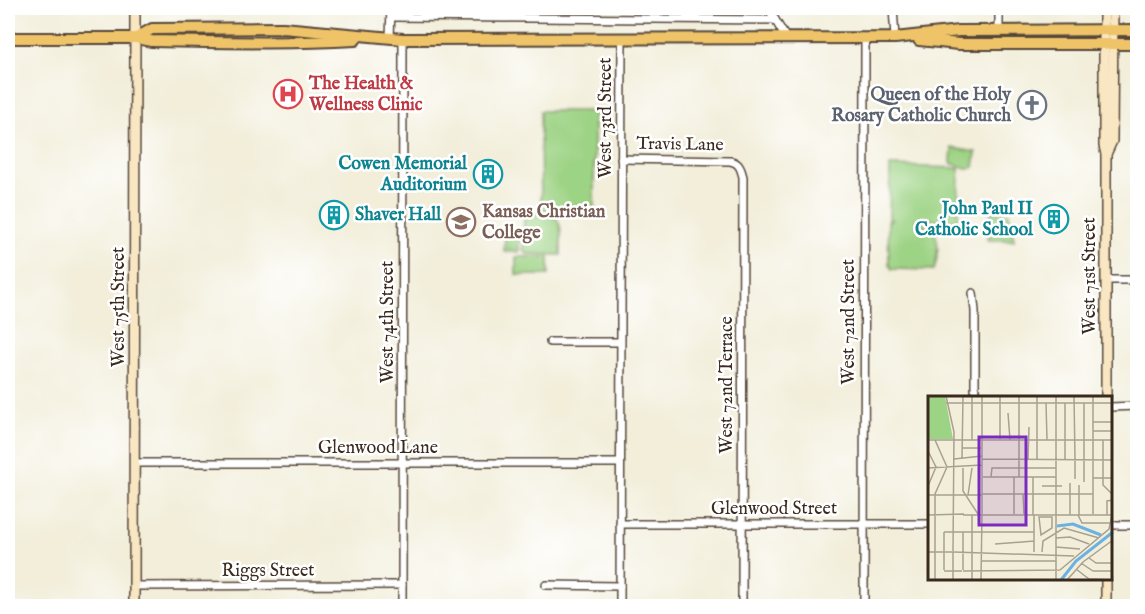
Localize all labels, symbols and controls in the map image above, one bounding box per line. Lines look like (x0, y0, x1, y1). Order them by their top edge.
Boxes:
street label: West 73rd Street (595, 58, 618, 178)
place label: The Health & Wellness Clinic (308, 73, 423, 117)
hospital icon: The Health & Wellness Clinic (272, 78, 304, 110)
place label: Queen of the Holy Rosary Catholic Church (831, 84, 1012, 128)
church icon: Queen of the Holy Rosary Catholic Church (1016, 89, 1048, 121)
street label: Travis Lane (636, 133, 724, 157)
place label: Cowen Memorial Auditorium (338, 153, 468, 197)
building icon: Cowen Memorial Auditorium (472, 158, 504, 190)
place label: John Paul II Catholic School (915, 198, 1034, 242)
building icon: Shaver Hall (318, 199, 350, 231)
place label: Kansas Christian College (482, 201, 606, 245)
building icon: John Paul II Catholic School (1038, 203, 1070, 235)
place label: Shaver Hall (355, 204, 442, 227)
school or university icon: Kansas Christian College (445, 206, 477, 238)
street label: West 71st Street (1079, 217, 1102, 335)
street label: West 75th Street (108, 247, 131, 367)
street label: West 72nd Street (838, 259, 861, 385)
street label: West 74th Street (377, 261, 400, 383)
street label: West 72nd Terrace (716, 316, 739, 454)
inset map (928, 396, 1112, 581)
street label: Glenwood Lane (318, 437, 438, 460)
street label: Glenwood Street (711, 498, 837, 521)
street label: Riggs Street (222, 560, 314, 583)

